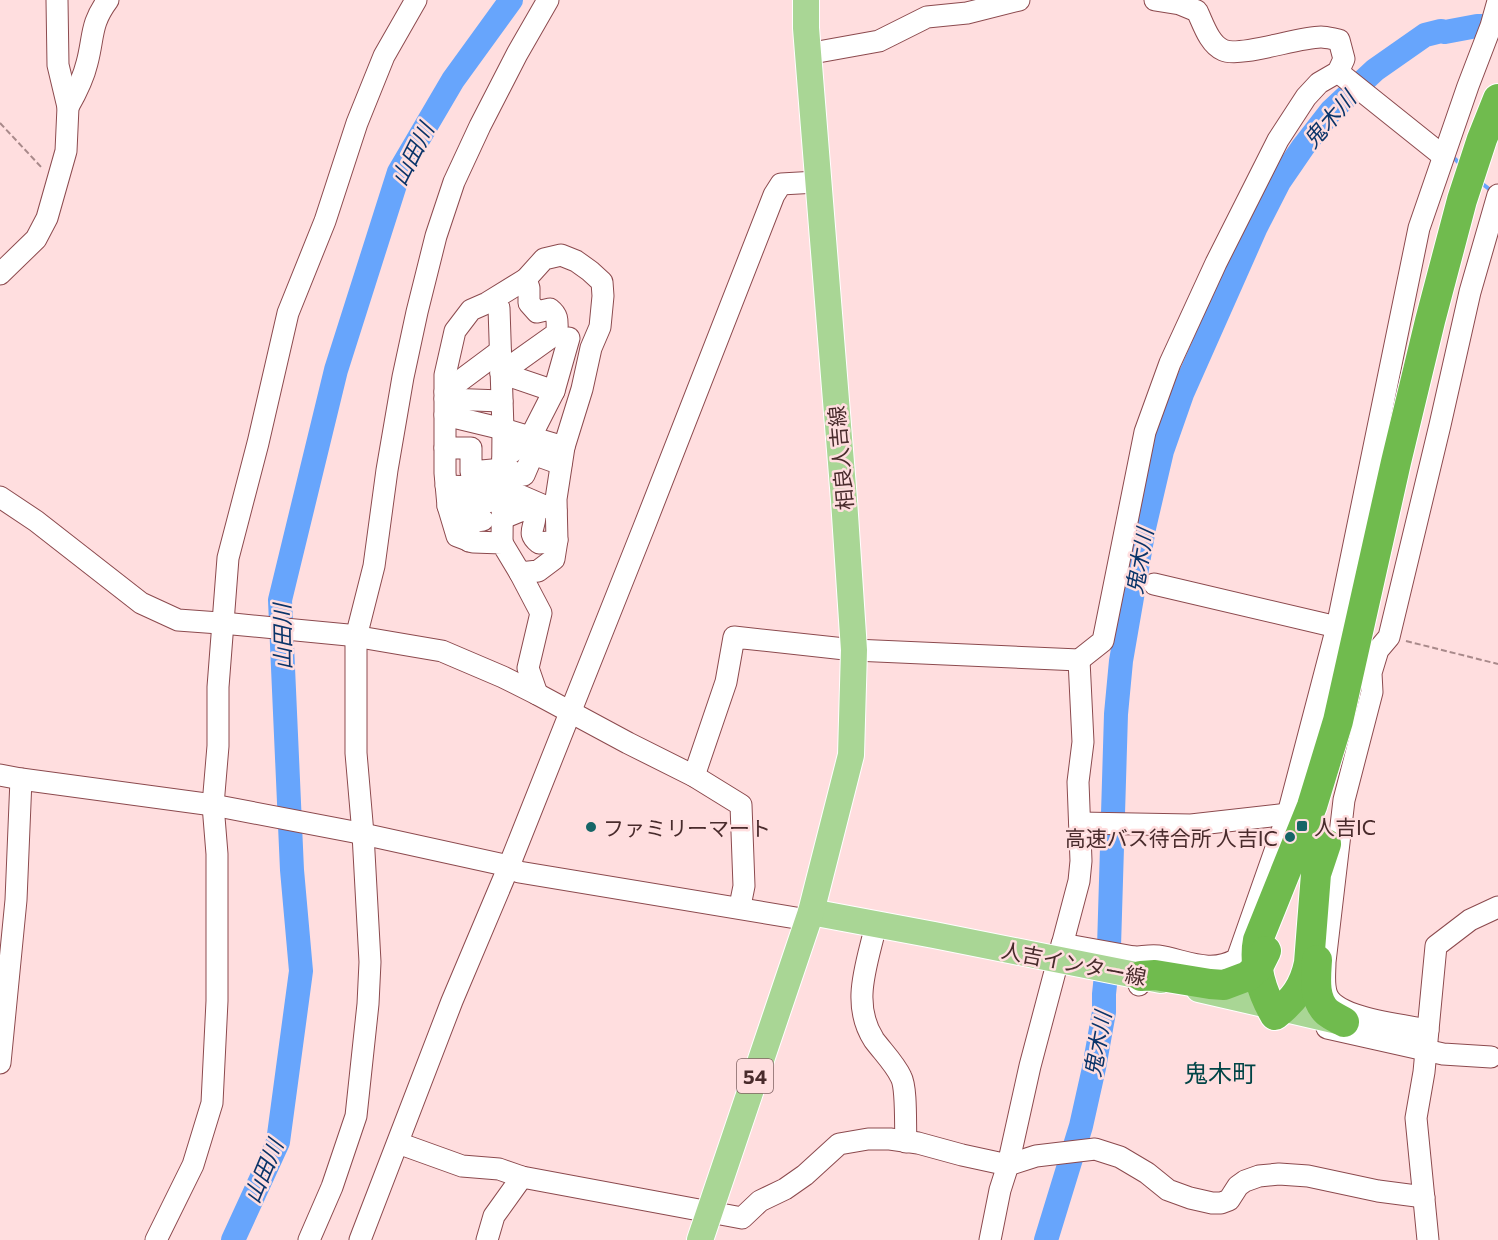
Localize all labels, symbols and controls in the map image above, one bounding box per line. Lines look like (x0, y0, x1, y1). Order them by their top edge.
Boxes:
water label: 鬼木川 (1297, 84, 1362, 153)
water label: 山田川 (385, 117, 440, 190)
street label: 相良人吉線 (823, 405, 857, 511)
water label: 鬼木川 (1120, 524, 1158, 596)
water label: 山田川 (268, 602, 296, 670)
place label: 人吉IC (1314, 814, 1376, 839)
place label: ファミリーマート (603, 815, 771, 840)
marker: 人吉IC (1295, 819, 1309, 833)
marker: ファミリーマート (584, 820, 598, 834)
place label: 高速バス待合所 人吉IC (1065, 825, 1278, 850)
marker: 高速バス待合所 人吉IC (1283, 830, 1297, 844)
street label: 人吉インター線 (999, 937, 1149, 989)
water label: 鬼木川 (1078, 1007, 1116, 1079)
district label: 鬼木町 (1184, 1058, 1256, 1087)
road number: 54 (737, 1059, 773, 1093)
water label: 山田川 (238, 1134, 289, 1207)

